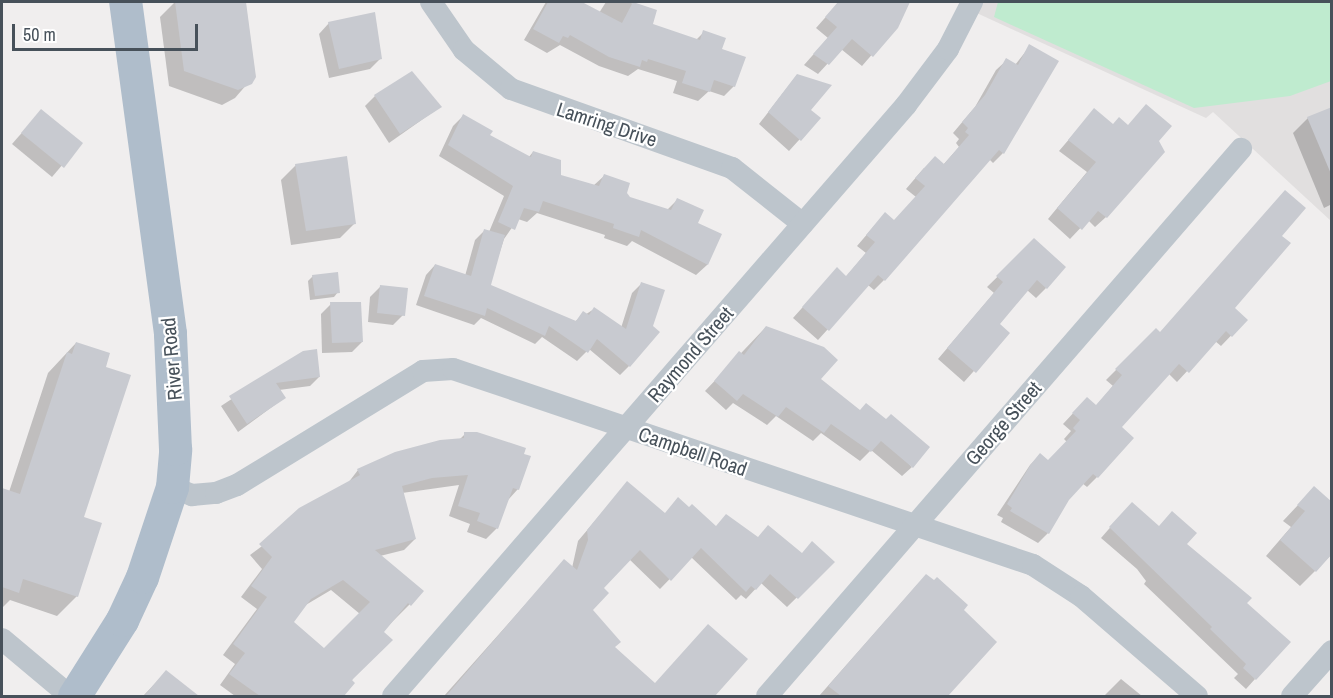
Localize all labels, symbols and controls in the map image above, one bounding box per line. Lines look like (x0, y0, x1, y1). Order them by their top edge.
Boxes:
scale bar (15, 12, 201, 50)
text: 50 m (23, 22, 56, 47)
street label: Lamring Drive (554, 97, 660, 151)
street label: Raymond Street (642, 301, 738, 407)
street label: River Road (155, 317, 187, 401)
street label: George Street (960, 376, 1046, 470)
street label: Campbell Road (636, 421, 750, 481)

